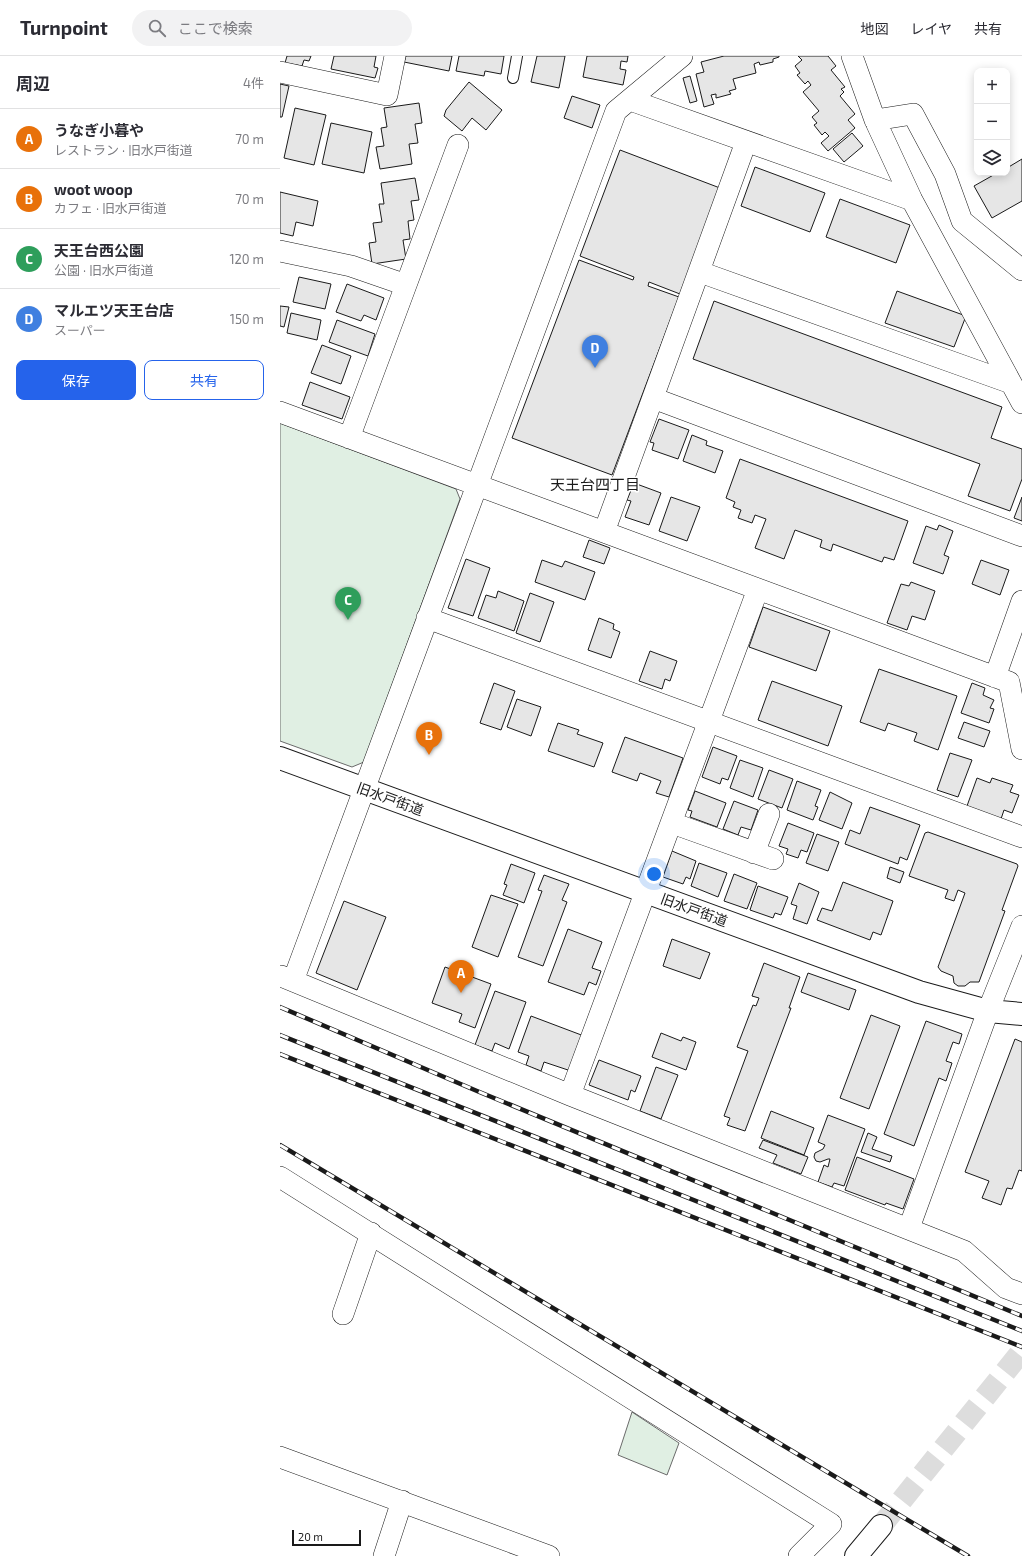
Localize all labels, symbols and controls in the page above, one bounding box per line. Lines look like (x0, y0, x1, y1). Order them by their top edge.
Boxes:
search box (132, 10, 412, 46)
text: Turnpoint (20, 16, 108, 39)
icon: search (146, 17, 168, 39)
text: ここで検索 (178, 19, 253, 37)
text: 地図 (860, 20, 888, 37)
text: レイヤ (910, 20, 952, 37)
text: 共有 (974, 20, 1002, 37)
map controls (974, 68, 1010, 176)
button: + (974, 68, 1010, 104)
text: 周辺 (16, 73, 50, 93)
text: 4件 (243, 75, 264, 91)
button: − (974, 104, 1010, 140)
text: うなぎ小暮や (54, 121, 144, 139)
text: A (25, 131, 33, 147)
text: 70 m (235, 131, 264, 147)
button: layers (974, 140, 1010, 176)
text: レストラン · 旧水戸街道 (54, 142, 193, 158)
text: woot woop (54, 180, 133, 198)
text: B (25, 191, 33, 207)
text: 70 m (235, 191, 264, 207)
text: カフェ · 旧水戸街道 (54, 200, 167, 216)
text: 天王台西公園 (54, 241, 144, 259)
text: C (25, 251, 33, 267)
text: 120 m (229, 251, 264, 267)
text: 公園 · 旧水戸街道 (54, 262, 154, 278)
text: マルエツ天王台店 (54, 301, 174, 319)
text: D (25, 311, 33, 327)
text: 150 m (230, 311, 264, 327)
text: スーパー (54, 322, 106, 338)
pin: D (582, 335, 608, 368)
button: 保存 (16, 360, 136, 400)
button: 共有 (144, 360, 264, 400)
district label: 天王台四丁目 (550, 475, 640, 493)
pin: C (335, 587, 361, 620)
pin: B (416, 722, 442, 755)
street label: 旧水戸街道 (354, 779, 426, 818)
your location (644, 864, 664, 884)
street label: 旧水戸街道 (658, 890, 730, 929)
pin: A (448, 960, 474, 993)
scale bar (292, 1528, 361, 1547)
text: 20 m (298, 1530, 323, 1543)

